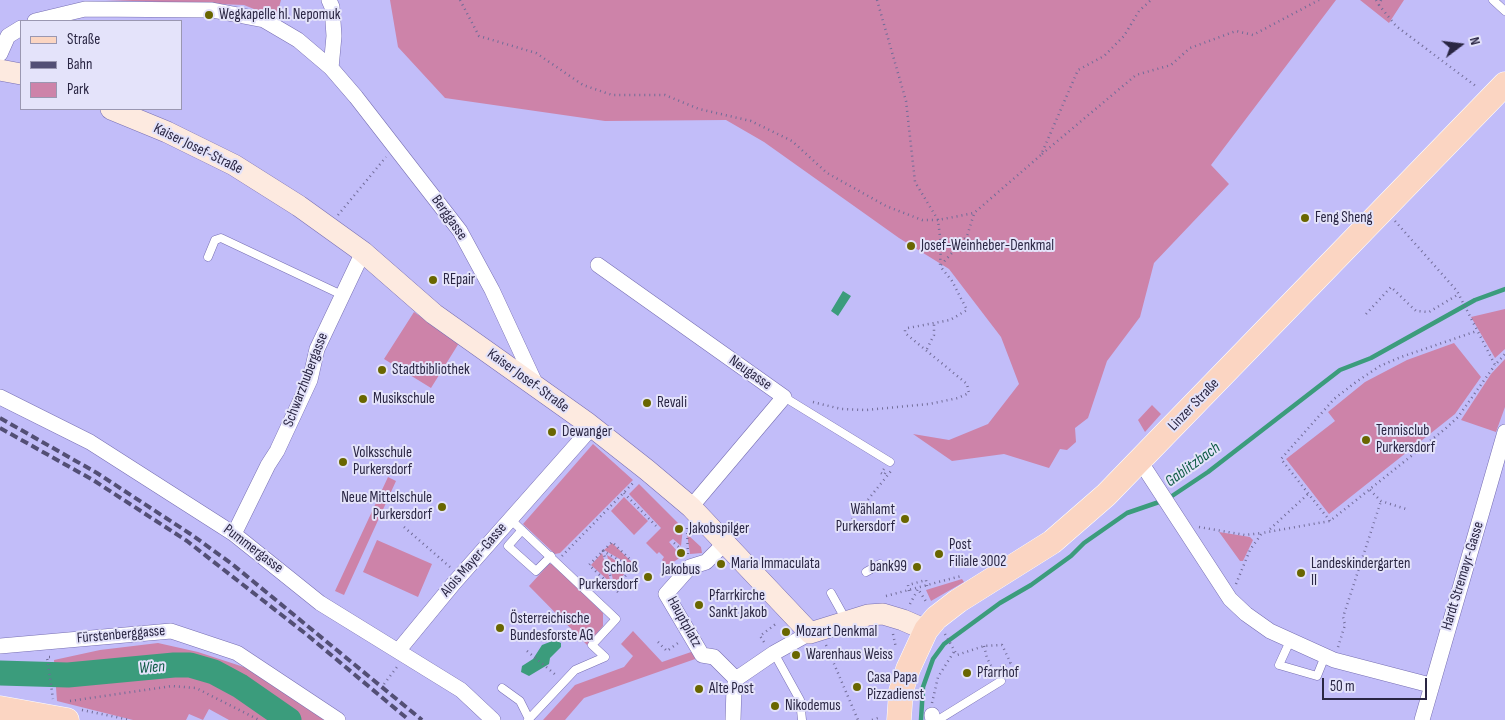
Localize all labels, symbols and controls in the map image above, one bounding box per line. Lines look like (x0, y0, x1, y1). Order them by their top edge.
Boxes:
place label: Wegkapelle hl. Nepomuk (219, 6, 340, 24)
marker: Wegkapelle hl. Nepomuk (203, 9, 215, 21)
legend (20, 20, 182, 110)
north arrow (1435, 20, 1485, 70)
text: Straße (67, 30, 100, 49)
text: N (1466, 35, 1484, 47)
text: Bahn (67, 55, 92, 74)
text: Park (67, 80, 89, 99)
street label: Kaiser Josef-Straße (151, 120, 245, 178)
street label: Berggasse (427, 192, 471, 244)
place label: Feng Sheng (1315, 209, 1373, 227)
marker: Feng Sheng (1299, 212, 1311, 224)
place label: Josef-Weinheber-Denkmal (921, 237, 1054, 255)
marker: Josef-Weinheber-Denkmal (905, 240, 917, 252)
place label: REpair (443, 271, 475, 289)
marker: REpair (427, 274, 439, 286)
street label: Schwarzhubergasse (280, 330, 332, 430)
street label: Kaiser Josef-Straße (484, 345, 572, 417)
street label: Neugasse (725, 352, 775, 394)
place label: Stadtbibliothek (392, 361, 470, 379)
marker: Stadtbibliothek (376, 364, 388, 376)
street label: Linzer Straße (1165, 375, 1223, 435)
place label: Musikschule (373, 390, 435, 408)
marker: Musikschule (357, 393, 369, 405)
place label: Revali (657, 394, 687, 412)
marker: Revali (641, 397, 653, 409)
place label: Tennisclub Purkersdorf (1376, 422, 1435, 457)
place label: Dewanger (562, 423, 612, 441)
marker: Dewanger (546, 426, 558, 438)
marker: Tennisclub Purkersdorf (1360, 434, 1372, 446)
water label: Gablitzbach (1162, 439, 1224, 491)
place label: Volksschule Purkersdorf (353, 444, 412, 479)
marker: Volksschule Purkersdorf (337, 456, 349, 468)
place label: Neue Mittelschule Purkersdorf (341, 489, 432, 524)
marker: Neue Mittelschule Purkersdorf (436, 501, 448, 513)
place label: Wählamt Purkersdorf (836, 501, 895, 536)
marker: Wählamt Purkersdorf (899, 513, 911, 525)
street label: Alois Mayer-Gasse (437, 519, 511, 601)
place label: Jakobspilger (689, 520, 749, 538)
street label: Hardt Stremayr-Gasse (1438, 520, 1488, 632)
street label: Pummergasse (220, 521, 286, 577)
marker: Jakobspilger (673, 523, 685, 535)
place label: Post Filiale 3002 (949, 536, 1006, 571)
marker: Jakobus (675, 547, 687, 559)
marker: Post Filiale 3002 (933, 548, 945, 560)
place label: Maria Immaculata (731, 555, 820, 573)
place label: Landeskindergarten II (1311, 555, 1410, 590)
marker: Maria Immaculata (715, 558, 727, 570)
place label: bank99 (870, 558, 907, 576)
place label: Schloß Purkersdorf (579, 559, 638, 594)
place label: Jakobus (662, 561, 700, 579)
marker: bank99 (911, 561, 923, 573)
marker: Landeskindergarten II (1295, 567, 1307, 579)
marker: Schloß Purkersdorf (642, 571, 654, 583)
place label: Pfarrkirche Sankt Jakob (709, 587, 767, 622)
street label: Hauptplatz (663, 593, 705, 651)
marker: Pfarrkirche Sankt Jakob (693, 599, 705, 611)
place label: Österreichische Bundesforste AG (510, 610, 593, 645)
street label: Fürstenberggasse (76, 622, 166, 648)
marker: Österreichische Bundesforste AG (494, 622, 506, 634)
place label: Mozart Denkmal (796, 623, 877, 641)
marker: Mozart Denkmal (780, 626, 792, 638)
place label: Warenhaus Weiss (806, 646, 893, 664)
marker: Warenhaus Weiss (790, 649, 802, 661)
water label: Wien (138, 658, 166, 678)
place label: Pfarrhof (977, 664, 1019, 682)
marker: Pfarrhof (961, 667, 973, 679)
scale bar (1325, 668, 1430, 700)
place label: Casa Papa Pizzadienst (867, 669, 924, 704)
text: 50 m (1330, 677, 1355, 696)
place label: Alte Post (709, 680, 754, 698)
marker: Casa Papa Pizzadienst (851, 681, 863, 693)
marker: Alte Post (693, 683, 705, 695)
place label: Nikodemus (785, 697, 841, 715)
marker: Nikodemus (769, 700, 781, 712)

